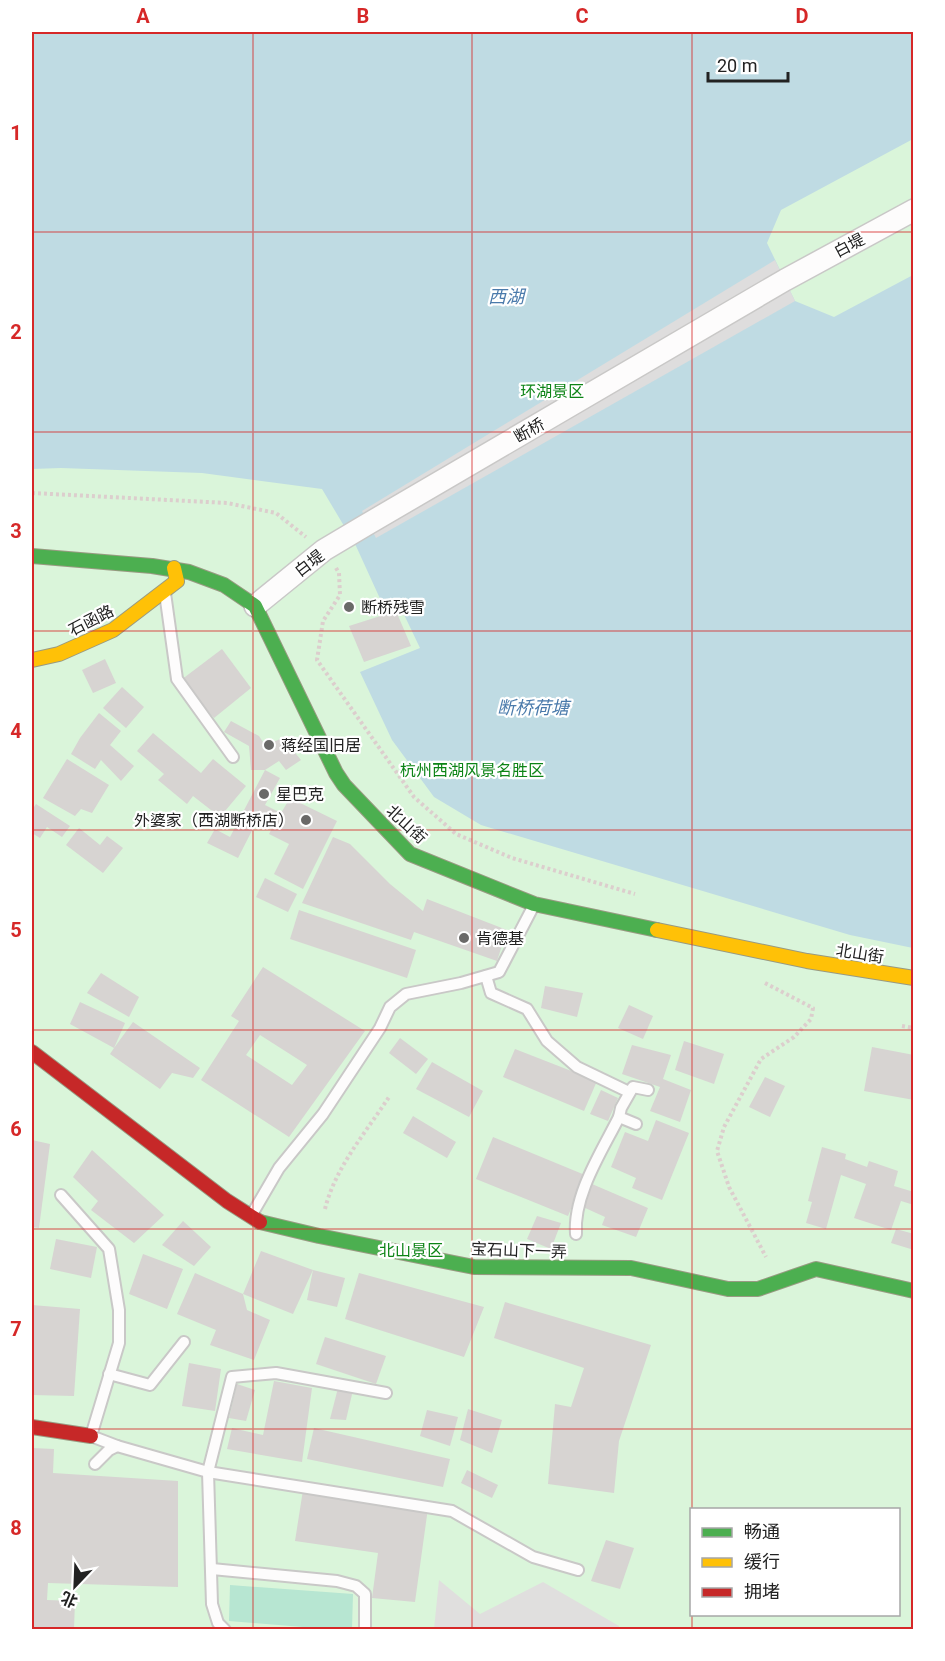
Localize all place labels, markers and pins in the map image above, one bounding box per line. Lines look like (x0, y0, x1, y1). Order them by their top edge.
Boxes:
place label: 断桥残雪 (361, 598, 425, 617)
marker: 断桥残雪 (342, 600, 356, 614)
place label: 蒋经国旧居 (281, 736, 361, 755)
marker: 蒋经国旧居 (262, 738, 276, 752)
place label: 星巴克 (276, 785, 324, 804)
marker: 星巴克 (257, 787, 271, 801)
place label: 外婆家（西湖断桥店） (134, 811, 294, 830)
marker: 外婆家（西湖断桥店） (299, 813, 313, 827)
place label: 肯德基 (476, 929, 524, 948)
marker: 肯德基 (457, 931, 471, 945)

